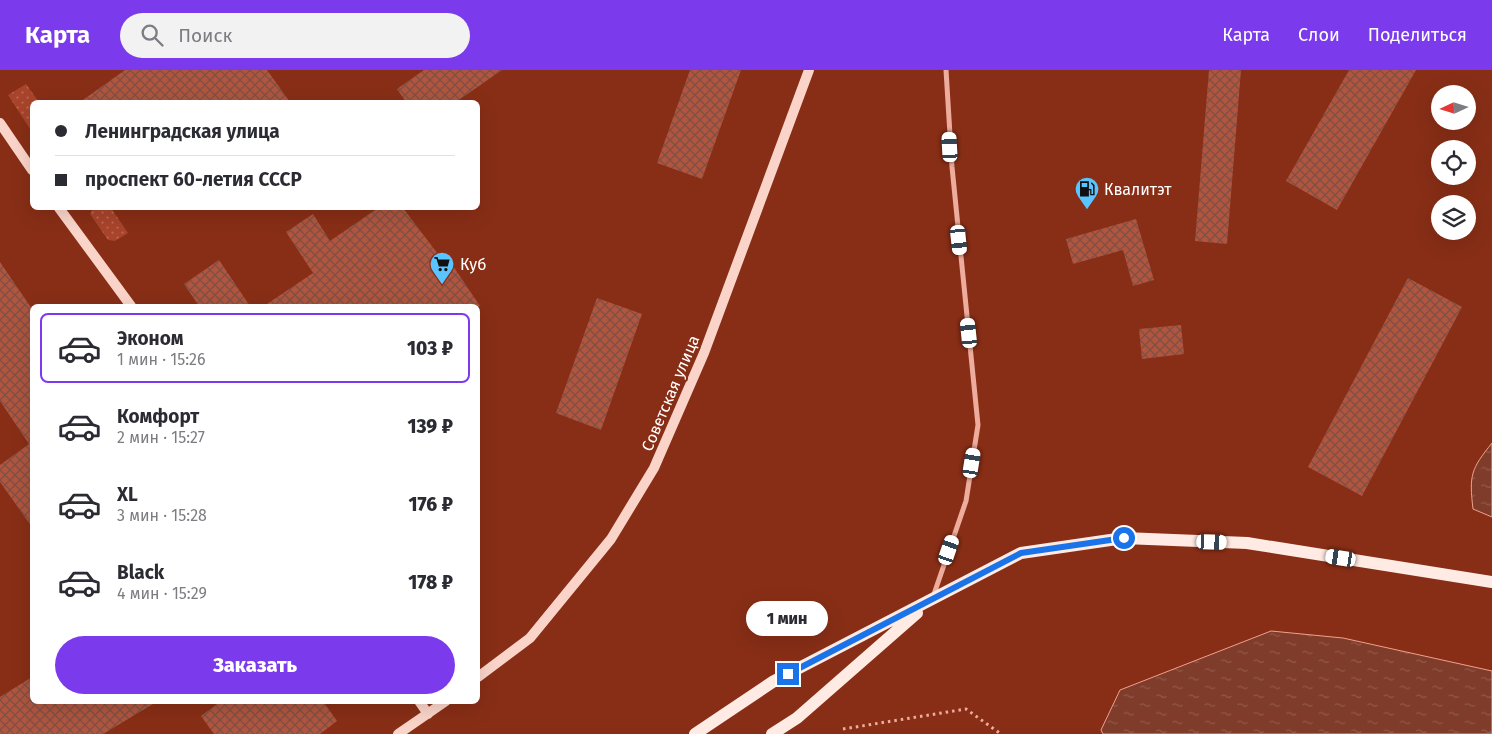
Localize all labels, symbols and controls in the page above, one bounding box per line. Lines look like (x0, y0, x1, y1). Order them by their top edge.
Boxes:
search box (120, 13, 470, 58)
text: Карта (25, 21, 90, 49)
icon: search (138, 21, 166, 49)
text: Поиск (178, 24, 232, 47)
text: Карта (1222, 24, 1270, 46)
text: Слои (1298, 24, 1340, 46)
text: Поделиться (1368, 24, 1467, 46)
north arrow (1431, 85, 1476, 130)
map controls (1431, 85, 1476, 240)
text: Ленинградская улица (85, 120, 280, 143)
car (941, 132, 958, 162)
button: locate (1431, 140, 1476, 185)
text: проспект 60-летия СССР (85, 168, 302, 191)
fuel station icon: Квалитэт (1074, 176, 1100, 210)
place label: Квалитэт (1104, 180, 1172, 199)
button: layers (1431, 195, 1476, 240)
car (949, 224, 968, 256)
supermarket icon: Куб (429, 251, 455, 285)
place label: Куб (460, 255, 486, 274)
car (959, 317, 978, 349)
icon: car (57, 326, 102, 371)
text: Эконом (117, 327, 184, 350)
street label: Советская улица (637, 332, 703, 454)
text: 103 ₽ (407, 337, 453, 360)
text: 1 мин · 15:26 (117, 350, 206, 369)
icon: car (57, 404, 102, 449)
text: Комфорт (117, 405, 199, 428)
text: 139 ₽ (408, 415, 453, 438)
text: 2 мин · 15:27 (117, 428, 205, 447)
car (962, 447, 981, 479)
icon: car (57, 482, 102, 527)
text: XL (117, 483, 138, 506)
text: 176 ₽ (409, 493, 453, 516)
text: 3 мин · 15:28 (117, 506, 207, 525)
route start (1113, 527, 1135, 549)
car (937, 533, 960, 567)
car (1196, 534, 1227, 550)
car (1325, 548, 1356, 568)
icon: car (57, 560, 102, 605)
text: Black (117, 561, 164, 584)
text: 178 ₽ (408, 571, 453, 594)
text: 4 мин · 15:29 (117, 584, 207, 603)
callout: 1 мин (747, 602, 829, 636)
text: 1 мин (767, 609, 807, 628)
button: Заказать (55, 636, 455, 694)
route end (777, 663, 799, 685)

